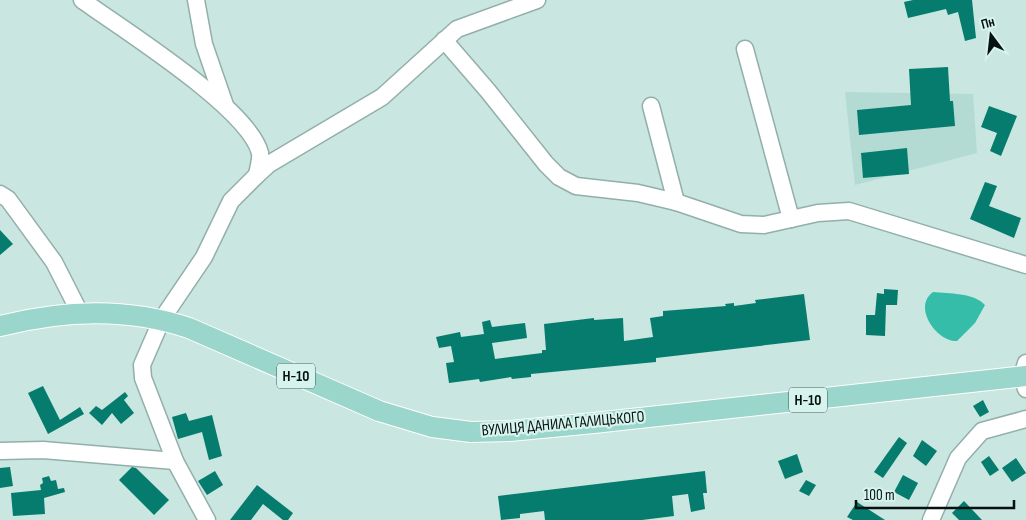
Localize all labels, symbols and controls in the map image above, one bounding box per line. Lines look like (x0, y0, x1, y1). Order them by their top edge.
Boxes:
north arrow (966, 10, 1016, 60)
text: Пн (979, 13, 997, 33)
road number: Н-10 (277, 364, 315, 388)
road number: Н-10 (789, 388, 827, 412)
street label: ВУЛИЦЯ ДАНИЛА ГАЛИЦЬКОГО (481, 407, 645, 441)
scale bar (856, 478, 1014, 510)
text: 100 m (864, 486, 895, 505)

